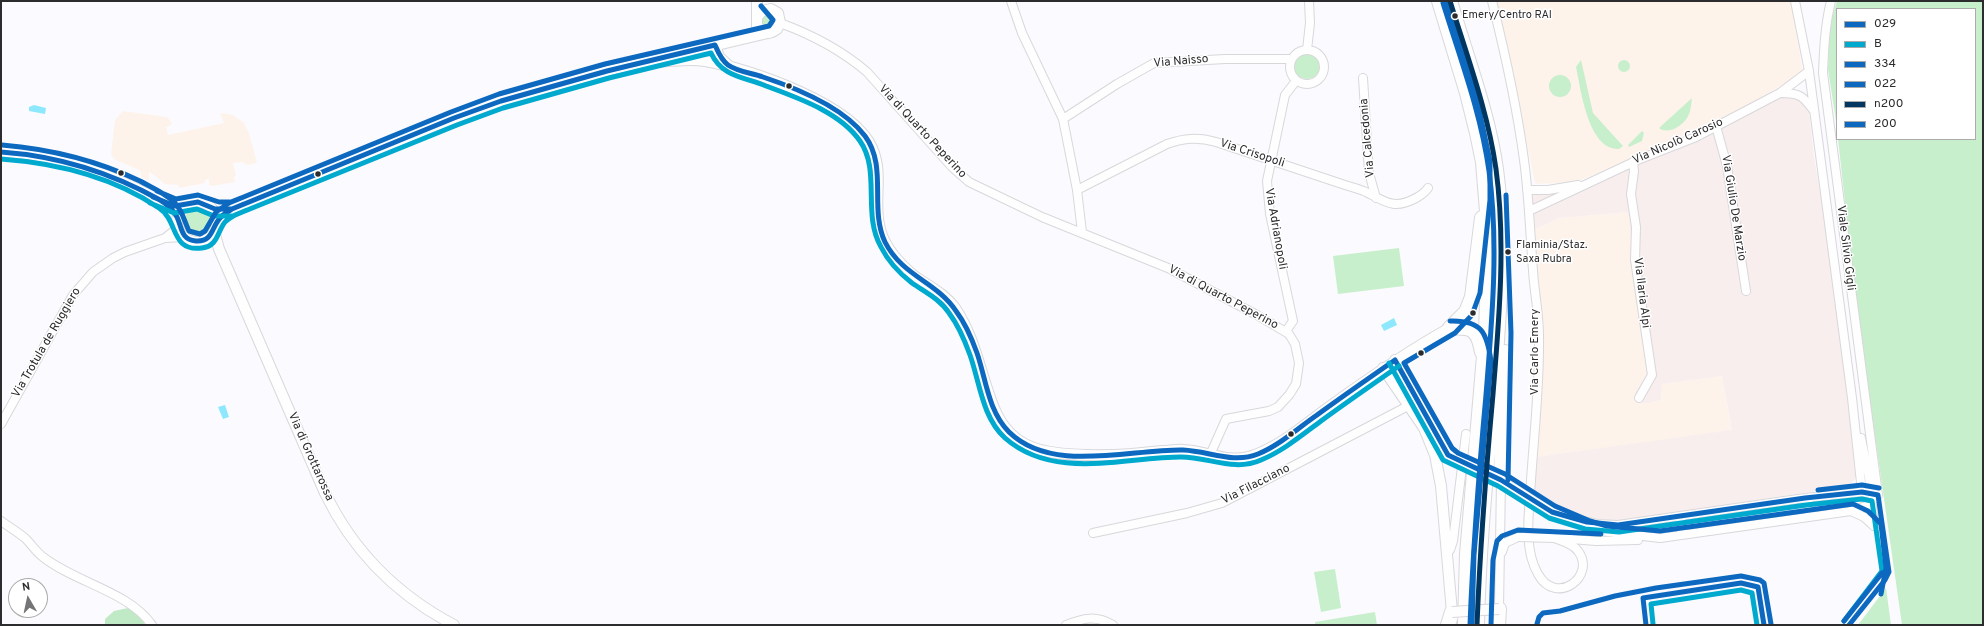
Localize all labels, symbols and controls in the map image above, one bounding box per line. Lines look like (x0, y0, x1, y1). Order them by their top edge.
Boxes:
legend (1836, 8, 1976, 140)
place label: Emery/Centro RAI (1462, 9, 1552, 23)
marker: Emery/Centro RAI (1450, 11, 1460, 21)
text: 029 (1874, 16, 1896, 32)
text: B (1874, 36, 1882, 52)
street label: Via Naisso (1153, 52, 1209, 72)
text: 334 (1874, 56, 1896, 72)
text: 022 (1874, 76, 1896, 92)
unlabelled marker (784, 81, 794, 91)
street label: Via di Quarto Peperino (875, 82, 969, 182)
text: n200 (1874, 96, 1903, 112)
street label: Via Calcedonia (1357, 98, 1379, 178)
street label: Via Nicolò Carosio (1631, 116, 1725, 168)
text: 200 (1874, 116, 1897, 132)
street label: Via Crisopoli (1218, 137, 1286, 171)
street label: Via Giulio De Marzio (1718, 154, 1748, 262)
unlabelled marker (116, 168, 126, 178)
unlabelled marker (313, 169, 323, 179)
street label: Via Adrianopoli (1261, 187, 1289, 271)
street label: Viale Silvio Gigli (1833, 204, 1857, 292)
place label: Flaminia/Staz. Saxa Rubra (1516, 239, 1587, 265)
marker: Flaminia/Staz. Saxa Rubra (1503, 247, 1513, 257)
street label: Via Ilaria Alpi (1630, 257, 1652, 329)
street label: Via di Quarto Peperino (1166, 263, 1280, 333)
street label: Via Trotula de Ruggiero (10, 285, 84, 401)
unlabelled marker (1468, 308, 1478, 318)
street label: Via Carlo Emery (1529, 309, 1543, 395)
unlabelled marker (1416, 348, 1426, 358)
street label: Via di Grottarossa (284, 410, 336, 504)
unlabelled marker (1286, 429, 1296, 439)
street label: Via Filacciano (1219, 462, 1293, 508)
north arrow (8, 578, 48, 618)
text: N (21, 580, 31, 595)

